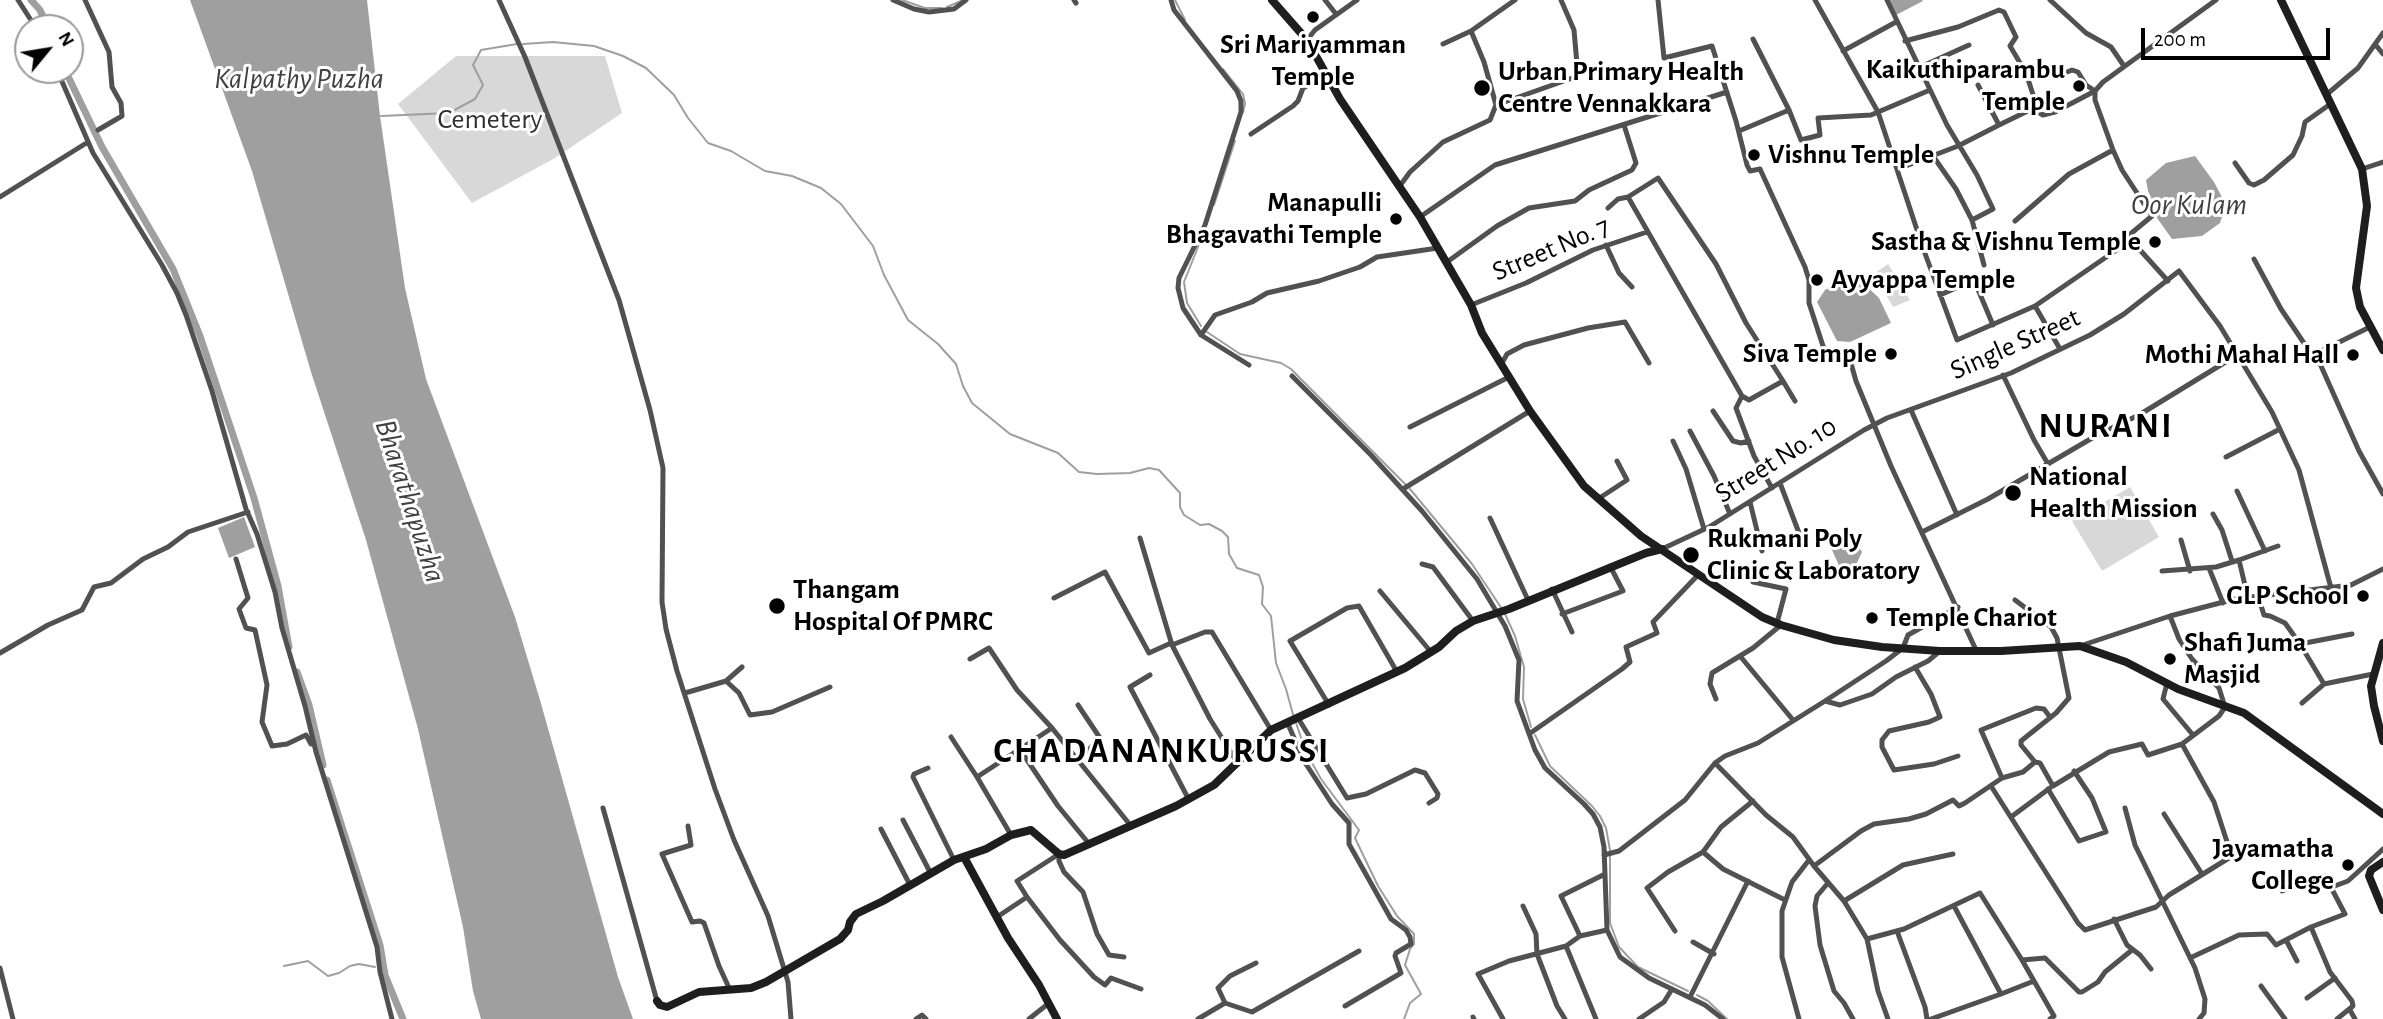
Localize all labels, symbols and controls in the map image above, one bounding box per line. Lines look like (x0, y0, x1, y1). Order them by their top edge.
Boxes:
marker: Sri Mariyamman Temple (1305, 9, 1321, 25)
north arrow (14, 14, 84, 84)
scale bar (2145, 14, 2334, 58)
place label: Sri Mariyamman Temple (1220, 28, 1406, 94)
text: N (54, 29, 77, 50)
text: 200 m (2154, 29, 2206, 50)
place label: Kaikuthiparambu Temple (1866, 53, 2065, 119)
place label: Urban Primary Health Centre Vennakkara (1498, 55, 1744, 121)
water label: Kalpathy Puzha (214, 61, 384, 97)
marker: Urban Primary Health Centre Vennakkara (1472, 78, 1492, 98)
marker: Kaikuthiparambu Temple (2071, 78, 2087, 94)
park label: Cemetery (438, 103, 542, 137)
place label: Vishnu Temple (1768, 138, 1934, 172)
marker: Vishnu Temple (1746, 147, 1762, 163)
place label: Manapulli Bhagavathi Temple (1166, 186, 1382, 252)
water label: Oor Kulam (2131, 187, 2247, 223)
street label: Street No. 7 (1487, 209, 1615, 289)
marker: Manapulli Bhagavathi Temple (1388, 211, 1404, 227)
place label: Sastha & Vishnu Temple (1871, 225, 2141, 259)
marker: Sastha & Vishnu Temple (2147, 234, 2163, 250)
place label: Ayyappa Temple (1831, 263, 2015, 297)
marker: Ayyappa Temple (1809, 272, 1825, 288)
street label: Single Street (1945, 300, 2085, 388)
place label: Siva Temple (1743, 337, 1877, 371)
place label: Mothi Mahal Hall (2145, 338, 2339, 372)
marker: Siva Temple (1883, 346, 1899, 362)
marker: Mothi Mahal Hall (2345, 347, 2361, 363)
district label: NURANI (2039, 405, 2173, 447)
street label: Street No. 10 (1709, 409, 1843, 511)
water label: Bharathapuzha (367, 415, 453, 587)
place label: National Health Mission (2029, 460, 2198, 526)
marker: National Health Mission (2003, 483, 2023, 503)
place label: Rukmani Poly Clinic & Laboratory (1707, 522, 1920, 588)
marker: Rukmani Poly Clinic & Laboratory (1681, 545, 1701, 565)
place label: Thangam Hospital Of PMRC (793, 573, 993, 639)
place label: GLP School (2226, 579, 2349, 613)
marker: GLP School (2355, 588, 2371, 604)
marker: Thangam Hospital Of PMRC (767, 596, 787, 616)
place label: Temple Chariot (1886, 601, 2057, 635)
marker: Temple Chariot (1864, 610, 1880, 626)
place label: Shafi Juma Masjid (2184, 626, 2307, 692)
marker: Shafi Juma Masjid (2162, 651, 2178, 667)
district label: CHADANANKURUSSI (995, 730, 1329, 772)
place label: Jayamatha College (2212, 832, 2334, 898)
marker: Jayamatha College (2340, 857, 2356, 873)

